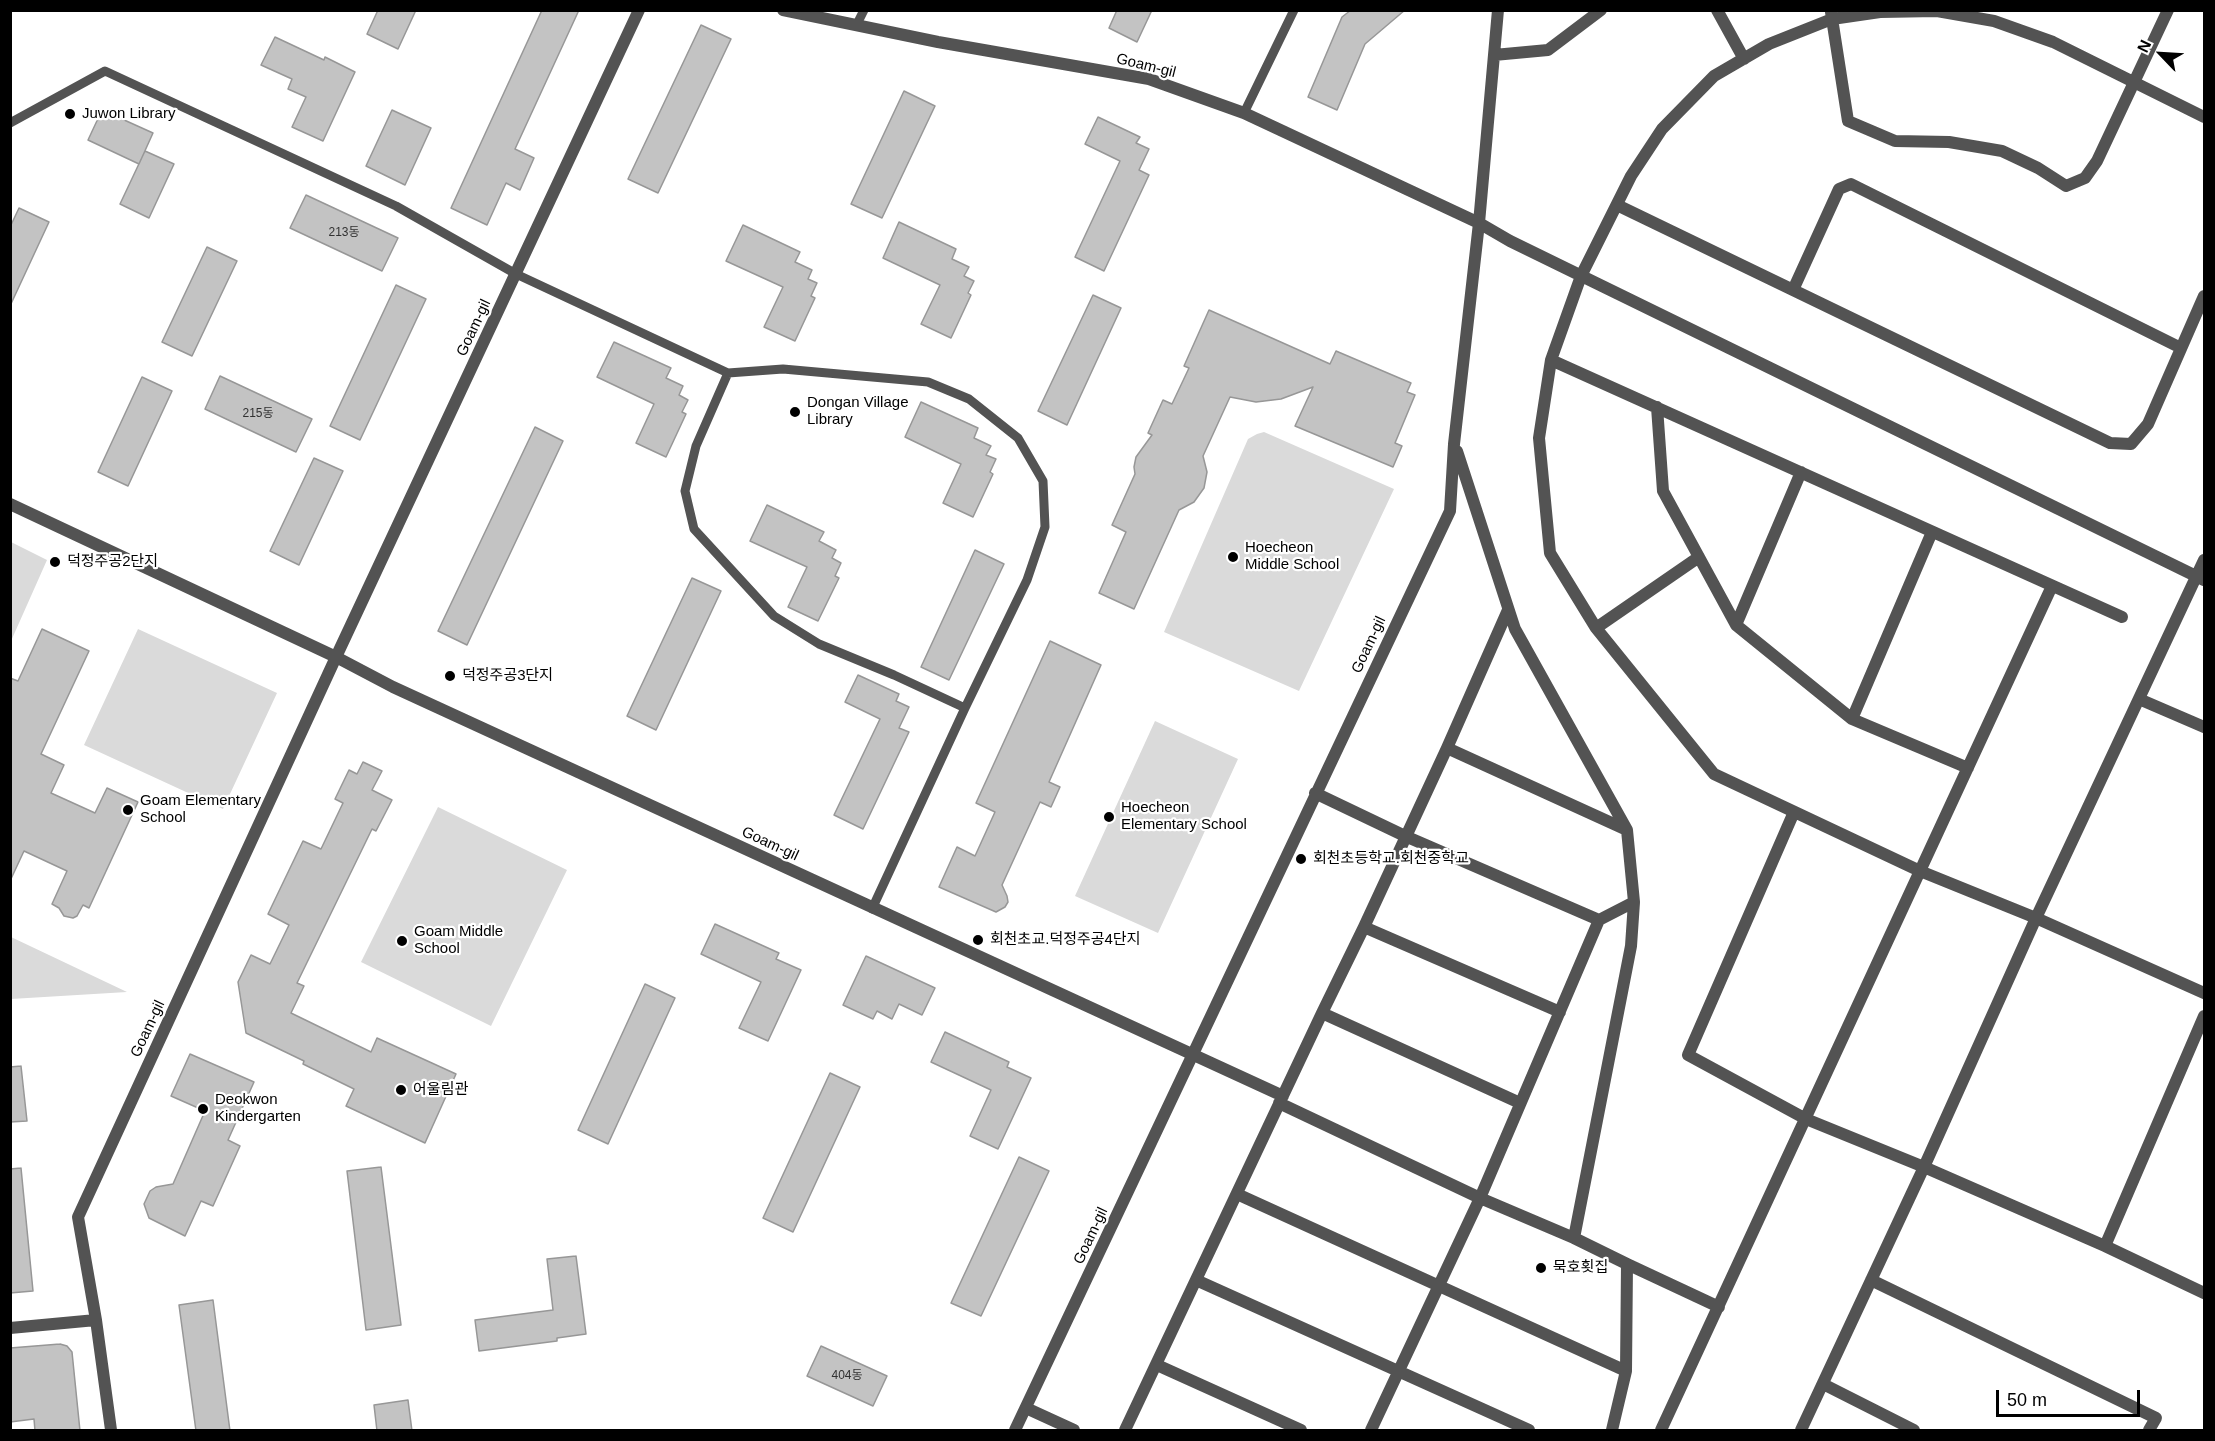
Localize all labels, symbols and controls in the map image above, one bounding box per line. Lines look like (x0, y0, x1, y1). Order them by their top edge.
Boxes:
north arrow (2131, 24, 2191, 84)
text: N (2134, 37, 2154, 55)
street label: Goam-gil (1114, 50, 1178, 82)
place label: Juwon Library (82, 105, 175, 123)
marker: Juwon Library (63, 107, 77, 121)
house number: 213동 (328, 226, 360, 240)
street label: Goam-gil (453, 297, 495, 359)
place label: Dongan Village Library (807, 394, 908, 429)
marker: Dongan Village Library (788, 405, 802, 419)
house number: 215동 (242, 407, 274, 421)
place label: Hoecheon Middle School (1245, 539, 1339, 574)
marker: Hoecheon Middle School (1226, 550, 1240, 564)
place label: 덕정주공2단지 (67, 553, 158, 571)
marker: 덕정주공2단지 (48, 555, 62, 569)
street label: Goam-gil (1348, 614, 1390, 676)
place label: 덕정주공3단지 (462, 667, 553, 685)
marker: 덕정주공3단지 (443, 669, 457, 683)
place label: Goam Elementary School (140, 792, 261, 827)
place label: Hoecheon Elementary School (1121, 799, 1247, 834)
marker: Goam Elementary School (121, 803, 135, 817)
marker: Hoecheon Elementary School (1102, 810, 1116, 824)
street label: Goam-gil (739, 823, 801, 865)
place label: 회천초등학교.회천중학교 (1313, 850, 1469, 868)
marker: 회천초등학교.회천중학교 (1294, 852, 1308, 866)
place label: Goam Middle School (414, 923, 503, 958)
place label: 회천초교.덕정주공4단지 (990, 931, 1141, 949)
marker: 회천초교.덕정주공4단지 (971, 933, 985, 947)
marker: Goam Middle School (395, 934, 409, 948)
street label: Goam-gil (127, 998, 169, 1060)
place label: 어울림관 (413, 1081, 468, 1099)
marker: 어울림관 (394, 1083, 408, 1097)
place label: Deokwon Kindergarten (215, 1091, 301, 1126)
marker: Deokwon Kindergarten (196, 1102, 210, 1116)
street label: Goam-gil (1070, 1205, 1112, 1267)
place label: 묵호횟집 (1553, 1259, 1608, 1277)
marker: 묵호횟집 (1534, 1261, 1548, 1275)
house number: 404동 (831, 1369, 863, 1383)
scale bar (1999, 1378, 2143, 1416)
text: 50 m (2007, 1390, 2047, 1410)

